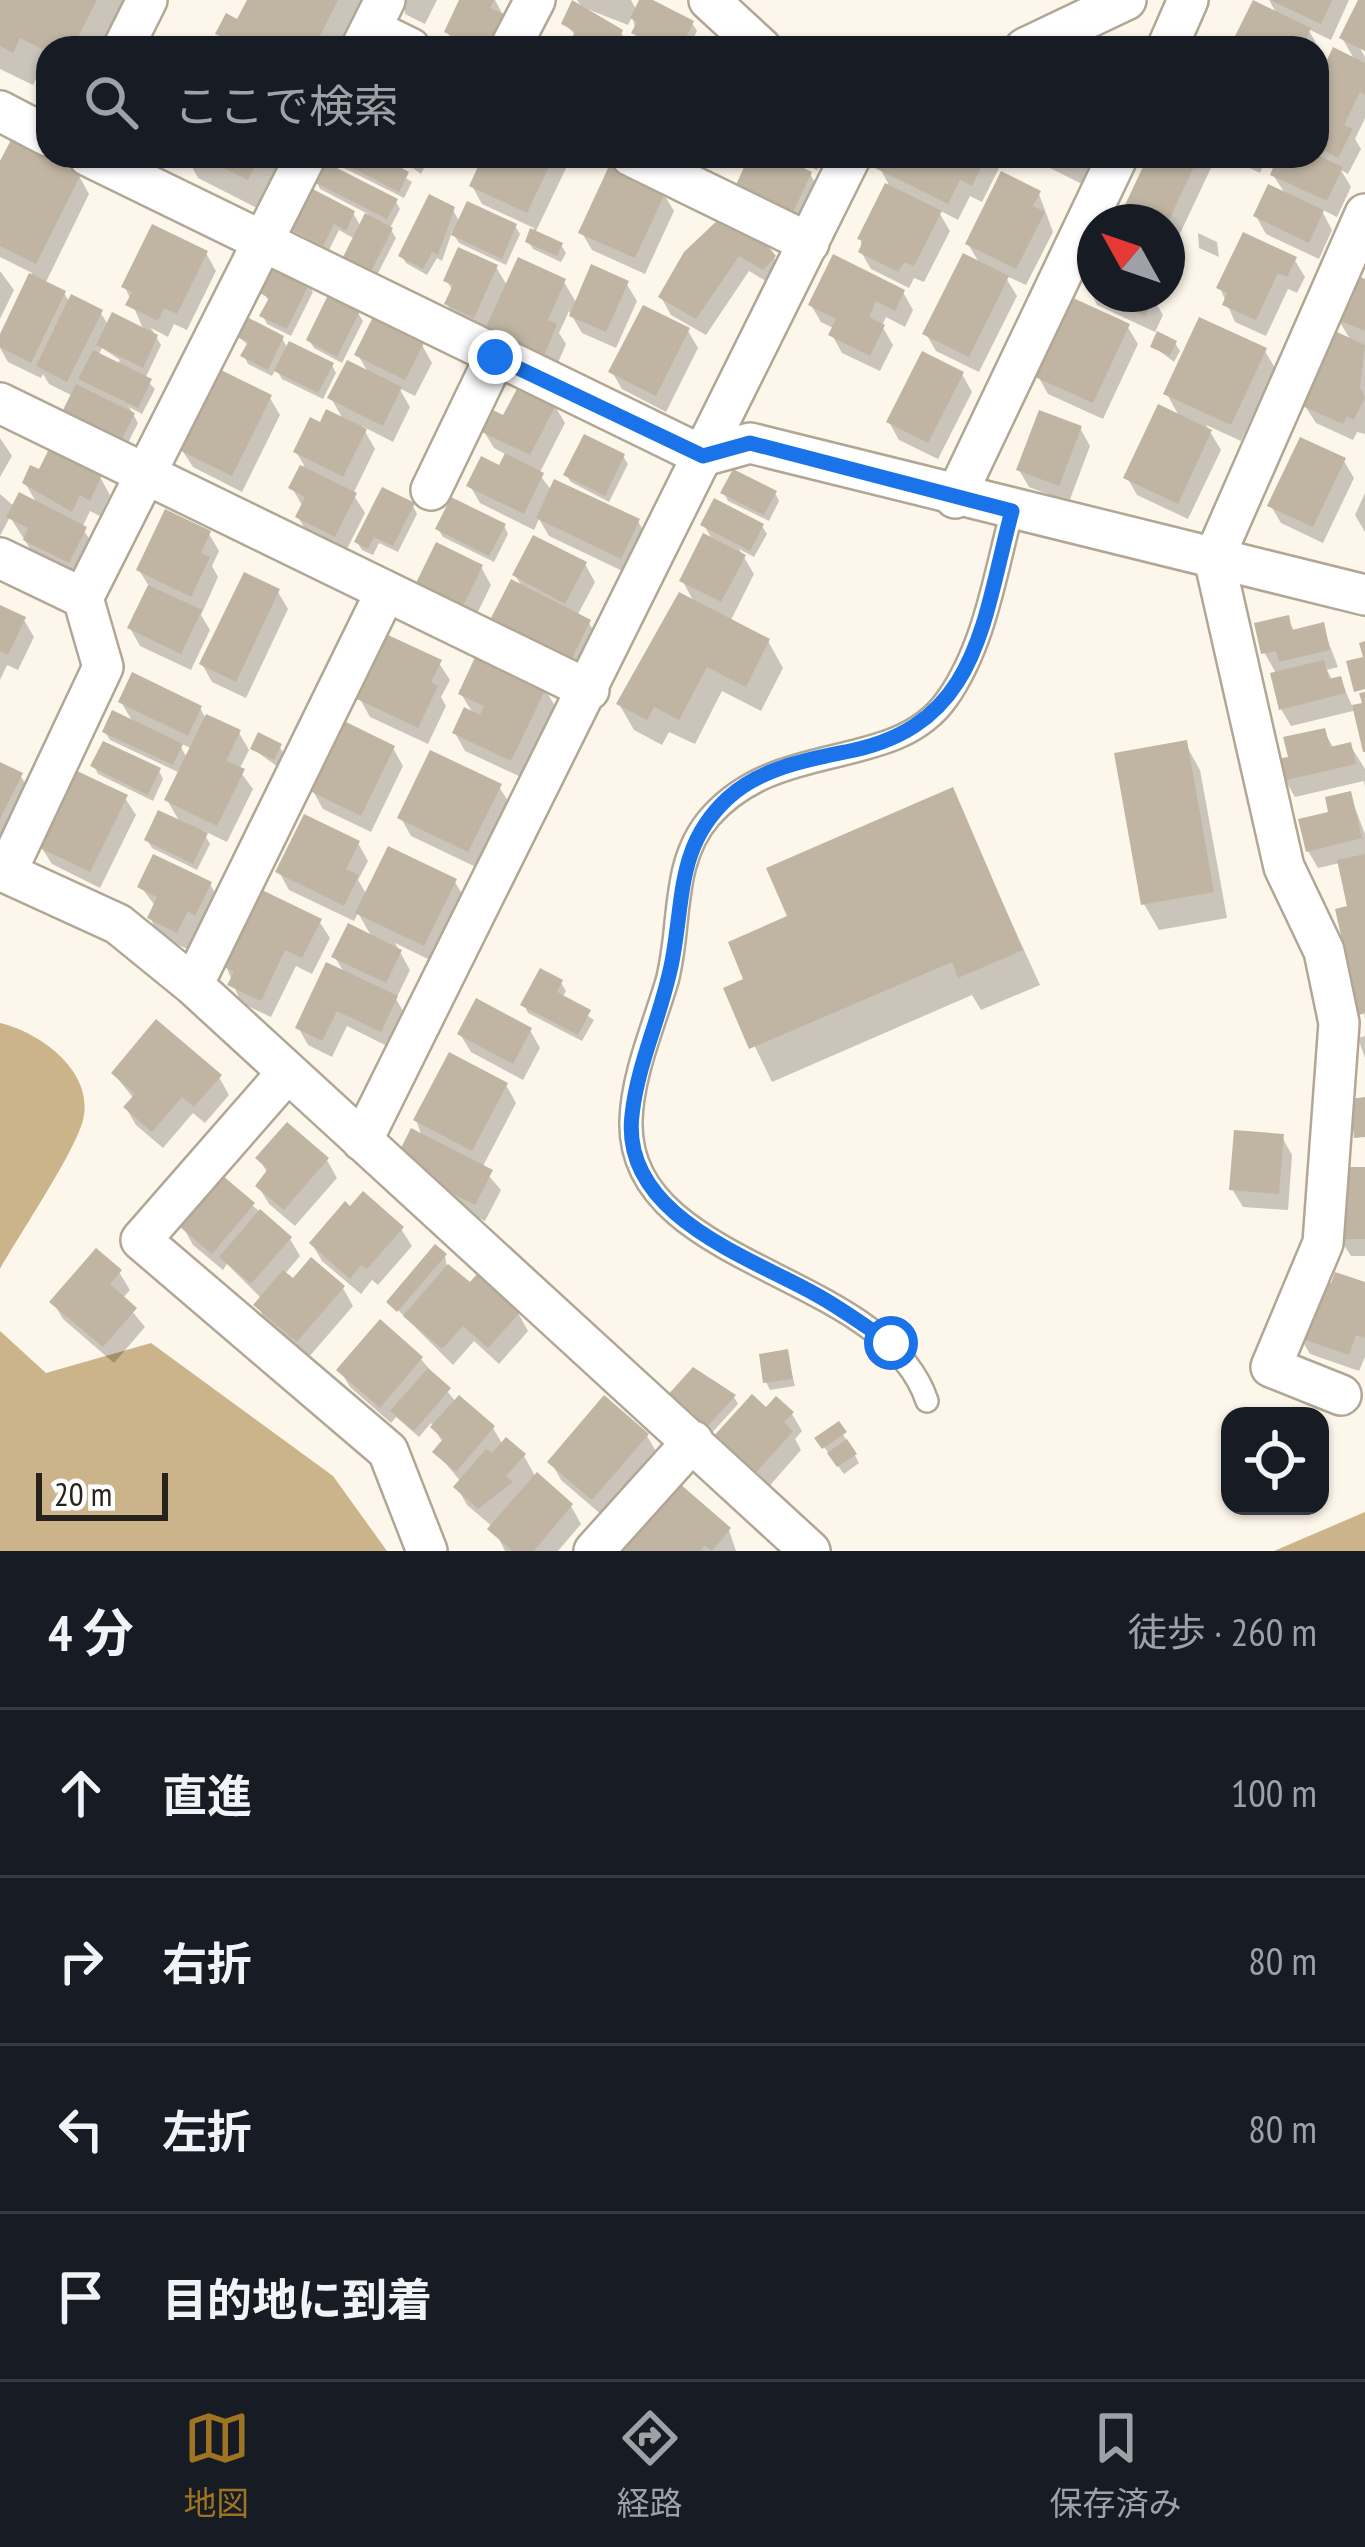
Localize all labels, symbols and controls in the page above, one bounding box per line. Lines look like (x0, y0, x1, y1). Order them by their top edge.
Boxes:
search box (36, 36, 1329, 168)
icon: search (78, 69, 144, 135)
text: ここで検索 (174, 76, 399, 134)
north arrow (1077, 204, 1185, 312)
route end (468, 330, 522, 384)
route start (864, 1316, 918, 1370)
map controls (1221, 1407, 1329, 1515)
button: locate (1221, 1407, 1329, 1515)
scale bar (36, 1467, 168, 1520)
text: 20 m (54, 1472, 112, 1515)
text: 4 分 (48, 1599, 134, 1665)
text: 徒歩 · 260 m (1128, 1606, 1317, 1657)
icon: ahead (48, 1760, 114, 1826)
text: 直進 (162, 1766, 252, 1824)
text: 100 m (1231, 1767, 1317, 1818)
icon: right (48, 1928, 114, 1994)
text: 右折 (162, 1934, 252, 1992)
text: 80 m (1248, 1935, 1317, 1986)
icon: left (48, 2096, 114, 2162)
text: 左折 (162, 2102, 252, 2160)
text: 80 m (1248, 2103, 1317, 2154)
icon: arrive (48, 2264, 114, 2330)
text: 目的地に到着 (162, 2270, 432, 2328)
tab: 地図 (184, 2405, 250, 2525)
tab: 経路 (617, 2405, 683, 2525)
tab: 保存済み (1050, 2405, 1182, 2525)

